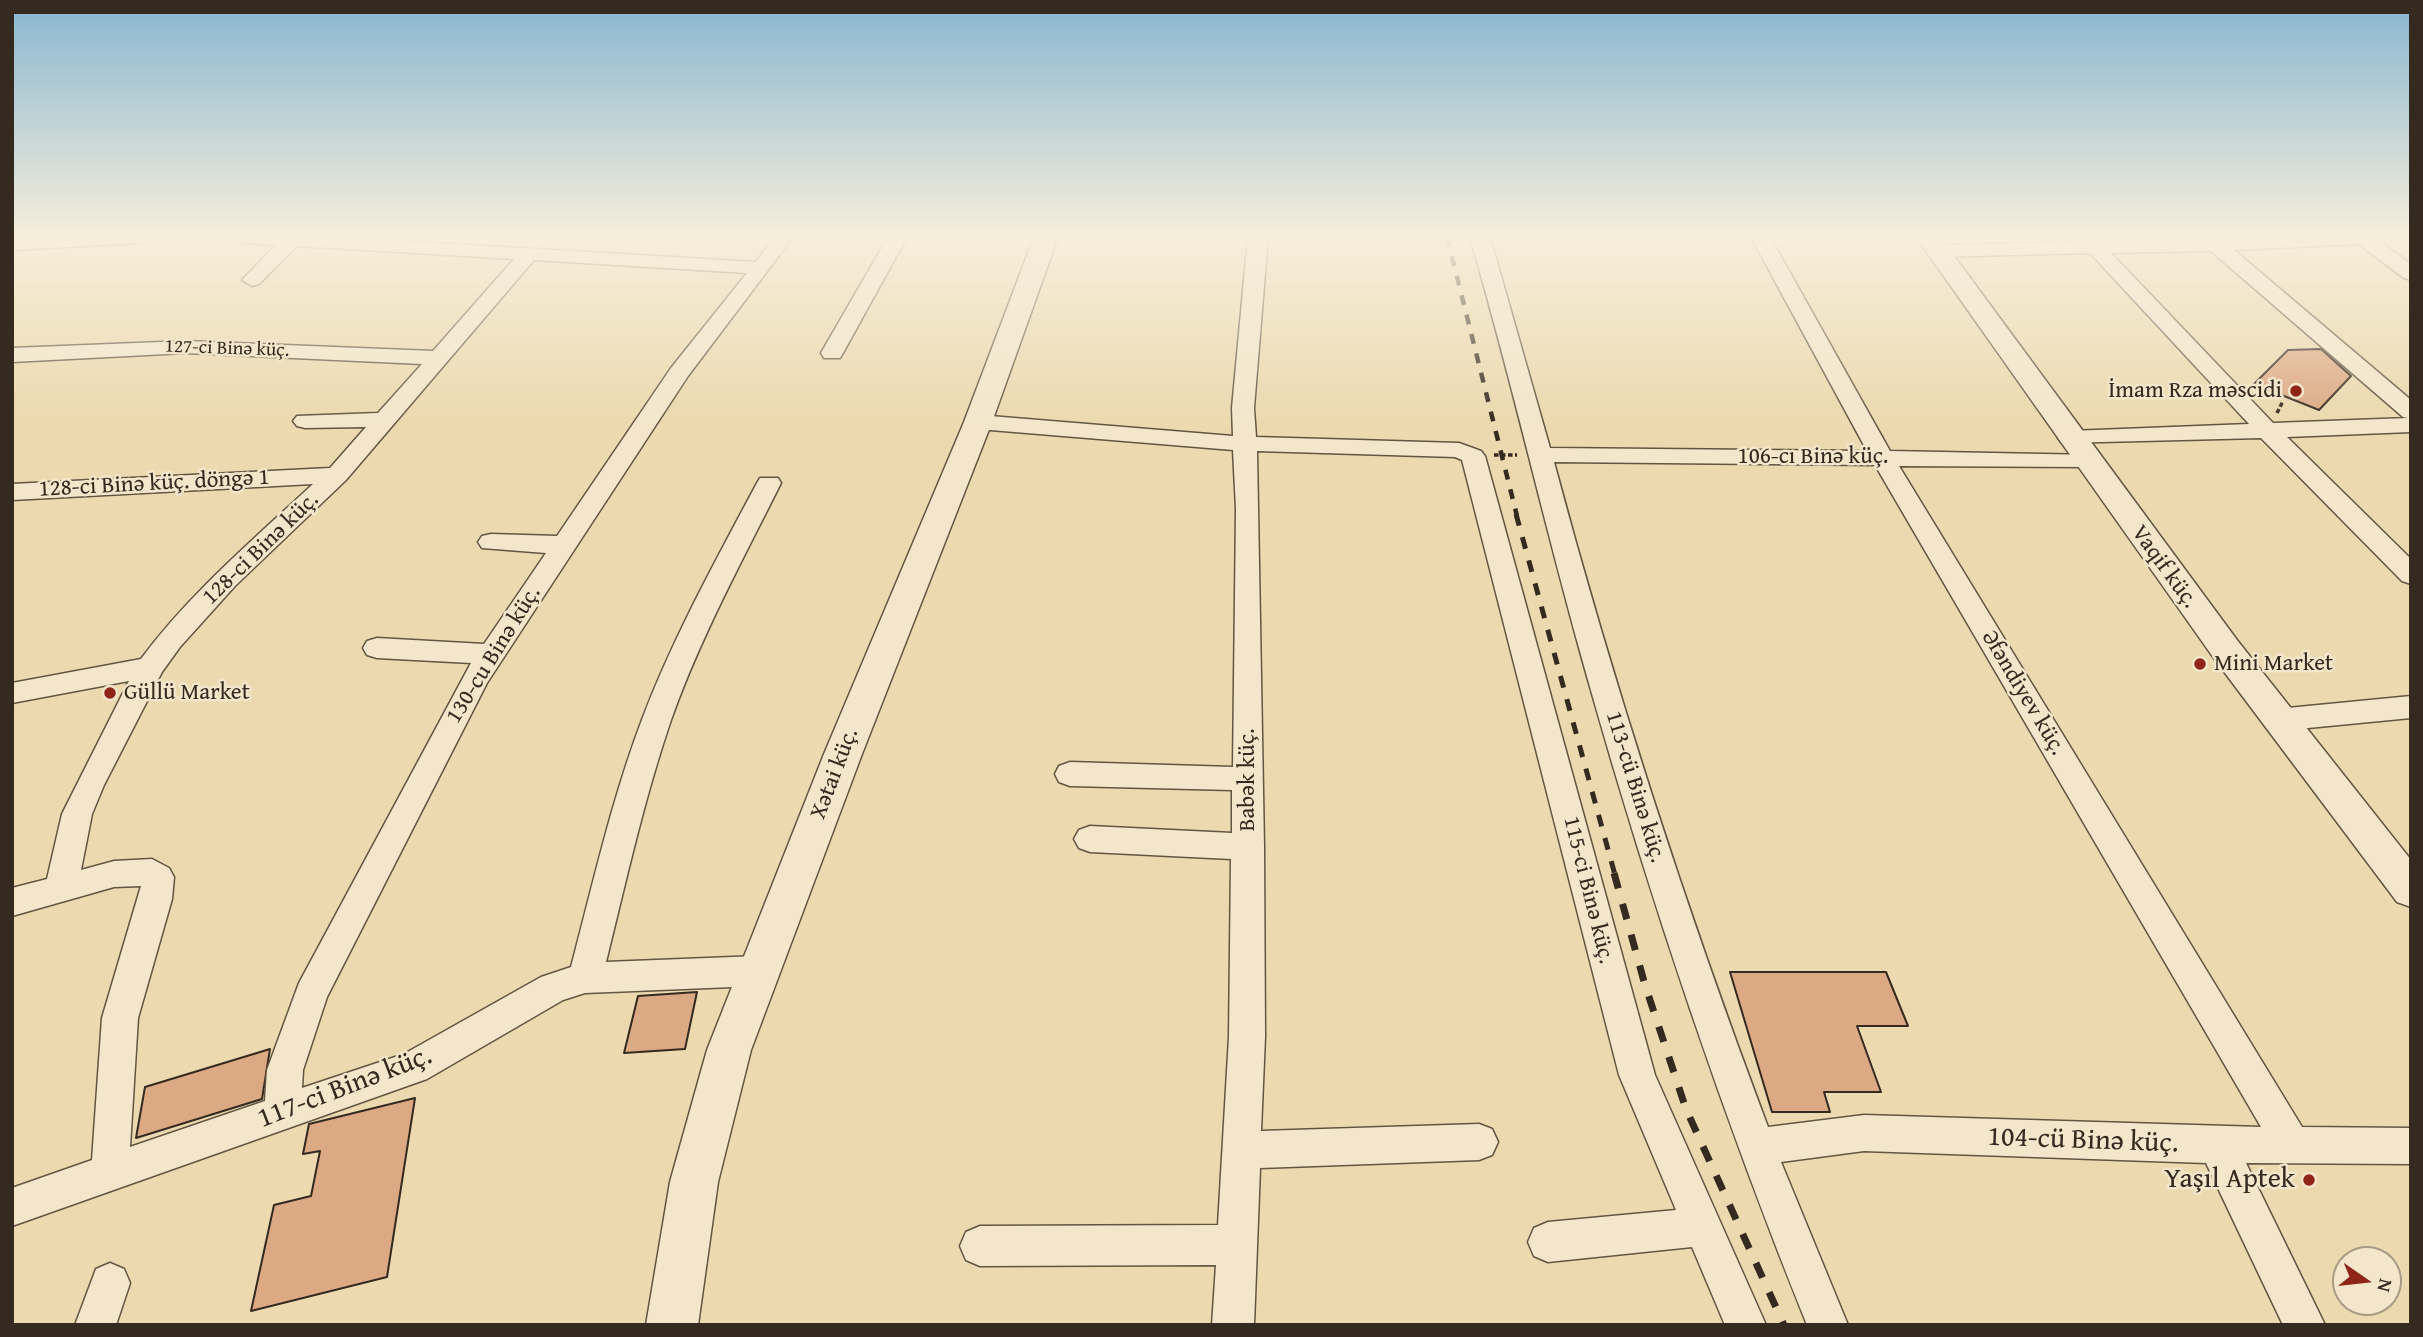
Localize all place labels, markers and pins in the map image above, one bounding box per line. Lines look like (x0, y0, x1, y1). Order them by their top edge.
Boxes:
place label: İmam Rza məscidi (2108, 377, 2282, 405)
marker: İmam Rza məscidi (2288, 383, 2304, 399)
place label: Mini Market (2214, 650, 2333, 678)
marker: Mini Market (2192, 656, 2208, 672)
place label: Güllü Market (124, 679, 250, 707)
marker: Güllü Market (102, 685, 118, 701)
place label: Yaşıl Aptek (2164, 1163, 2295, 1197)
marker: Yaşıl Aptek (2301, 1172, 2317, 1188)

